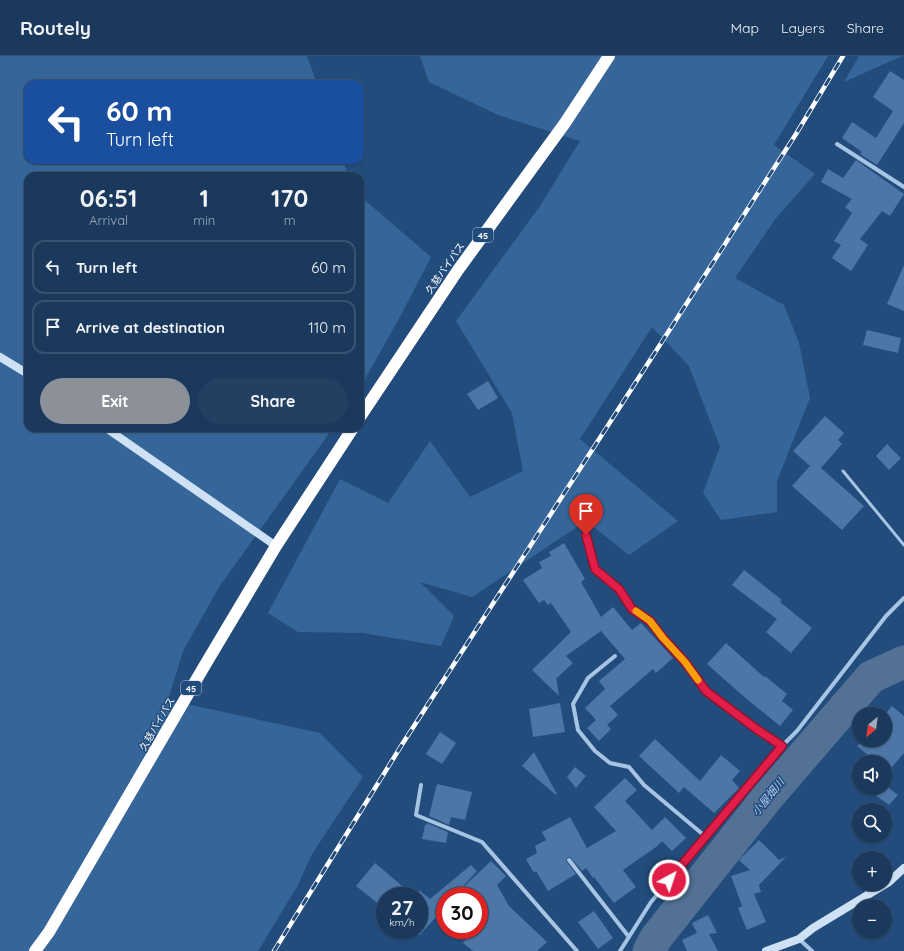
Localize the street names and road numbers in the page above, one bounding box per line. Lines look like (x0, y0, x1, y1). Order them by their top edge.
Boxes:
road number: 45 (473, 228, 493, 242)
street label: 久慈バイパス (423, 240, 467, 296)
road number: 45 (181, 681, 201, 695)
street label: 久慈バイパス (136, 695, 178, 753)

